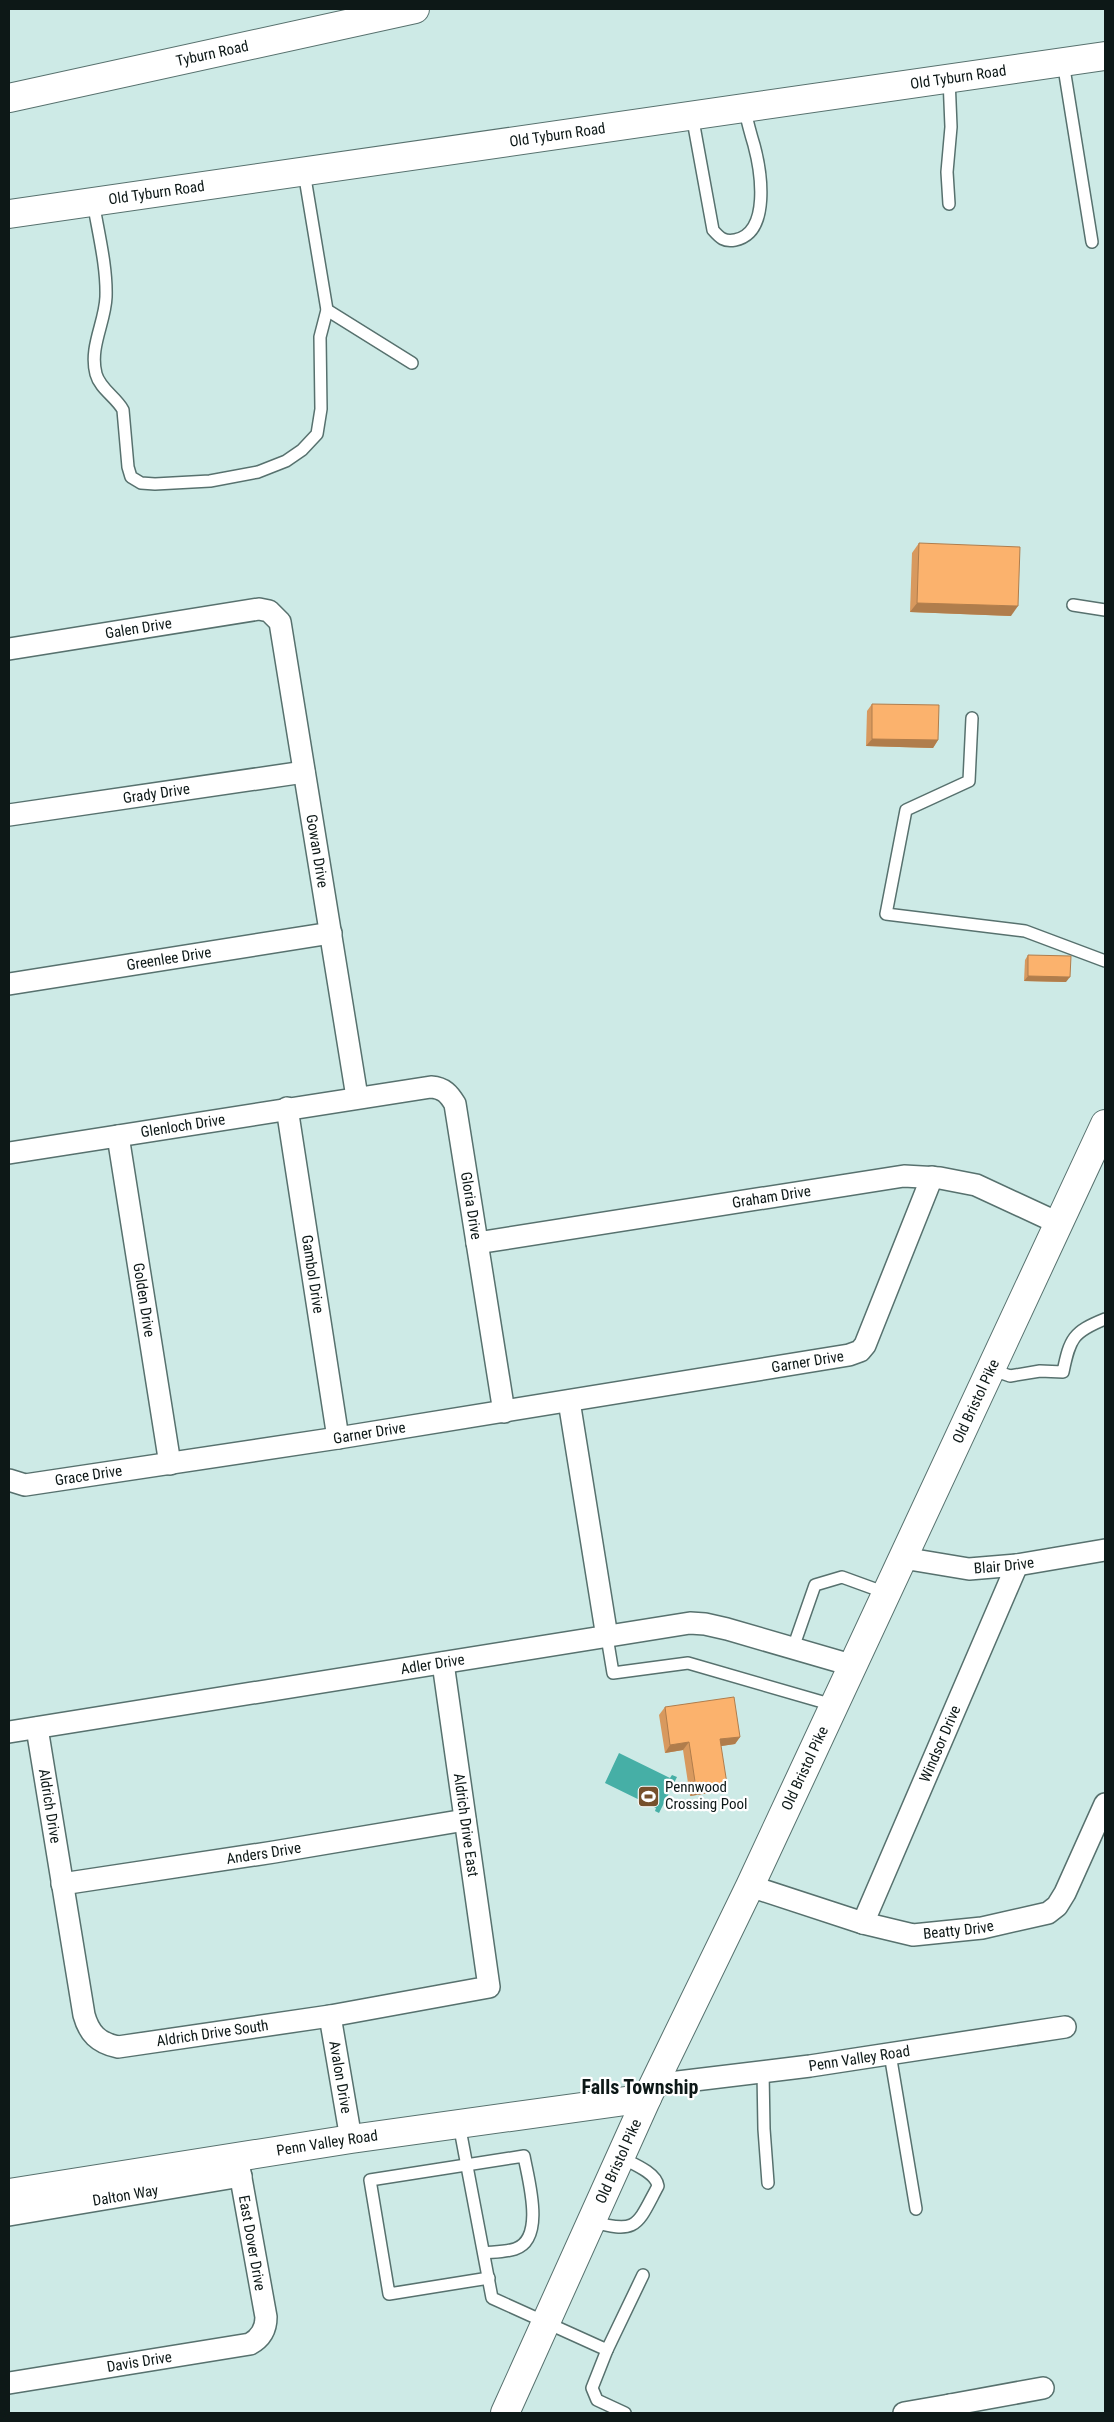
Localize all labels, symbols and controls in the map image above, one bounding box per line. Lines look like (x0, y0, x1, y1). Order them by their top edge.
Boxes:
street label: Tyburn Road (174, 37, 250, 70)
street label: Old Tyburn Road (909, 61, 1007, 93)
street label: Old Tyburn Road (508, 119, 606, 151)
street label: Old Tyburn Road (107, 177, 206, 209)
street label: Galen Drive (104, 614, 173, 643)
street label: Grady Drive (122, 780, 191, 807)
street label: Gowan Drive (302, 813, 332, 889)
street label: Greenlee Drive (125, 943, 213, 974)
street label: Glenloch Drive (139, 1110, 226, 1141)
street label: Gloria Drive (457, 1170, 485, 1241)
street label: Graham Drive (731, 1182, 812, 1212)
street label: Gambol Drive (298, 1234, 328, 1315)
street label: Golden Drive (129, 1261, 159, 1338)
street label: Garner Drive (770, 1347, 845, 1376)
street label: Old Bristol Pike (949, 1356, 1003, 1446)
street label: Garner Drive (332, 1418, 407, 1448)
street label: Grace Drive (54, 1462, 123, 1489)
street label: Blair Drive (973, 1553, 1035, 1578)
street label: Adler Drive (399, 1650, 466, 1678)
street label: Windsor Drive (916, 1703, 965, 1785)
street label: Old Bristol Pike (778, 1723, 832, 1813)
street label: Aldrich Drive (35, 1767, 65, 1845)
street label: Aldrich Drive East (450, 1772, 482, 1878)
place label: Pennwood Crossing Pool (665, 1778, 747, 1813)
sports icon: Pennwood Crossing Pool (637, 1784, 661, 1808)
street label: Anders Drive (225, 1839, 302, 1868)
street label: Beatty Drive (922, 1917, 996, 1943)
street label: Aldrich Drive South (155, 2016, 270, 2050)
street label: Avalon Drive (325, 2039, 355, 2115)
street label: Penn Valley Road (807, 2042, 911, 2075)
district label: Falls Township (582, 2075, 699, 2099)
street label: Old Bristol Pike (592, 2116, 645, 2206)
street label: Penn Valley Road (275, 2126, 379, 2160)
street label: Dalton Way (91, 2181, 160, 2210)
street label: East Dover Drive (235, 2194, 269, 2292)
street label: Davis Drive (105, 2348, 173, 2376)

